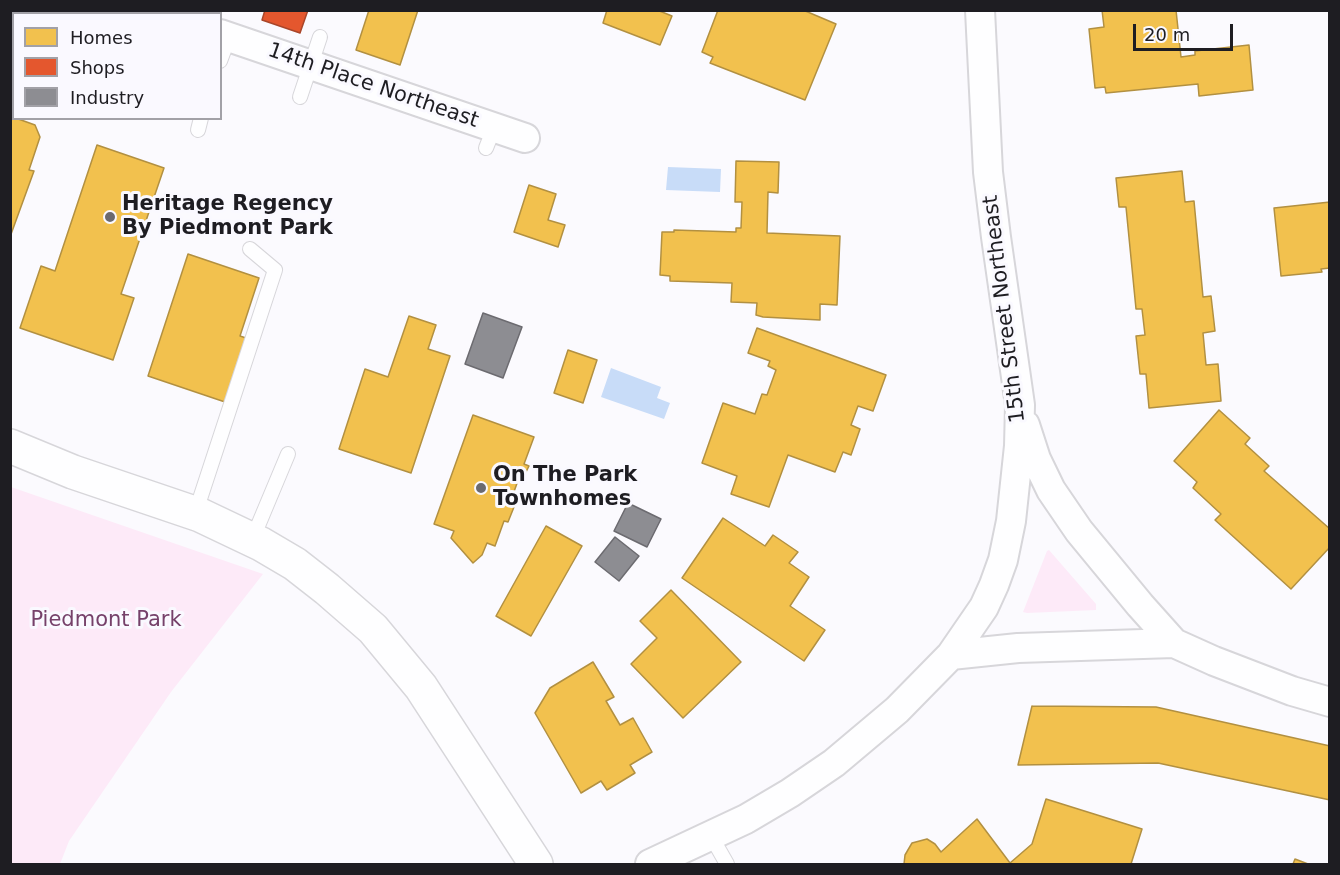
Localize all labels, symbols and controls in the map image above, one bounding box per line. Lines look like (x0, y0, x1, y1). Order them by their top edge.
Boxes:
legend (12, 12, 222, 120)
scale bar (1136, 12, 1236, 50)
text: 20 m (1144, 24, 1190, 45)
text: Homes (70, 27, 133, 48)
street label: 14th Place Northeast (264, 38, 482, 134)
text: Shops (70, 57, 125, 78)
text: Industry (70, 87, 144, 108)
place label: Heritage Regency By Piedmont Park (122, 192, 333, 242)
street label: 15th Street Northeast (979, 194, 1031, 424)
marker: Heritage Regency By Piedmont Park (103, 210, 117, 224)
place label: On The Park Townhomes (493, 463, 637, 513)
marker: On The Park Townhomes (474, 481, 488, 495)
park label: Piedmont Park (30, 608, 182, 634)

